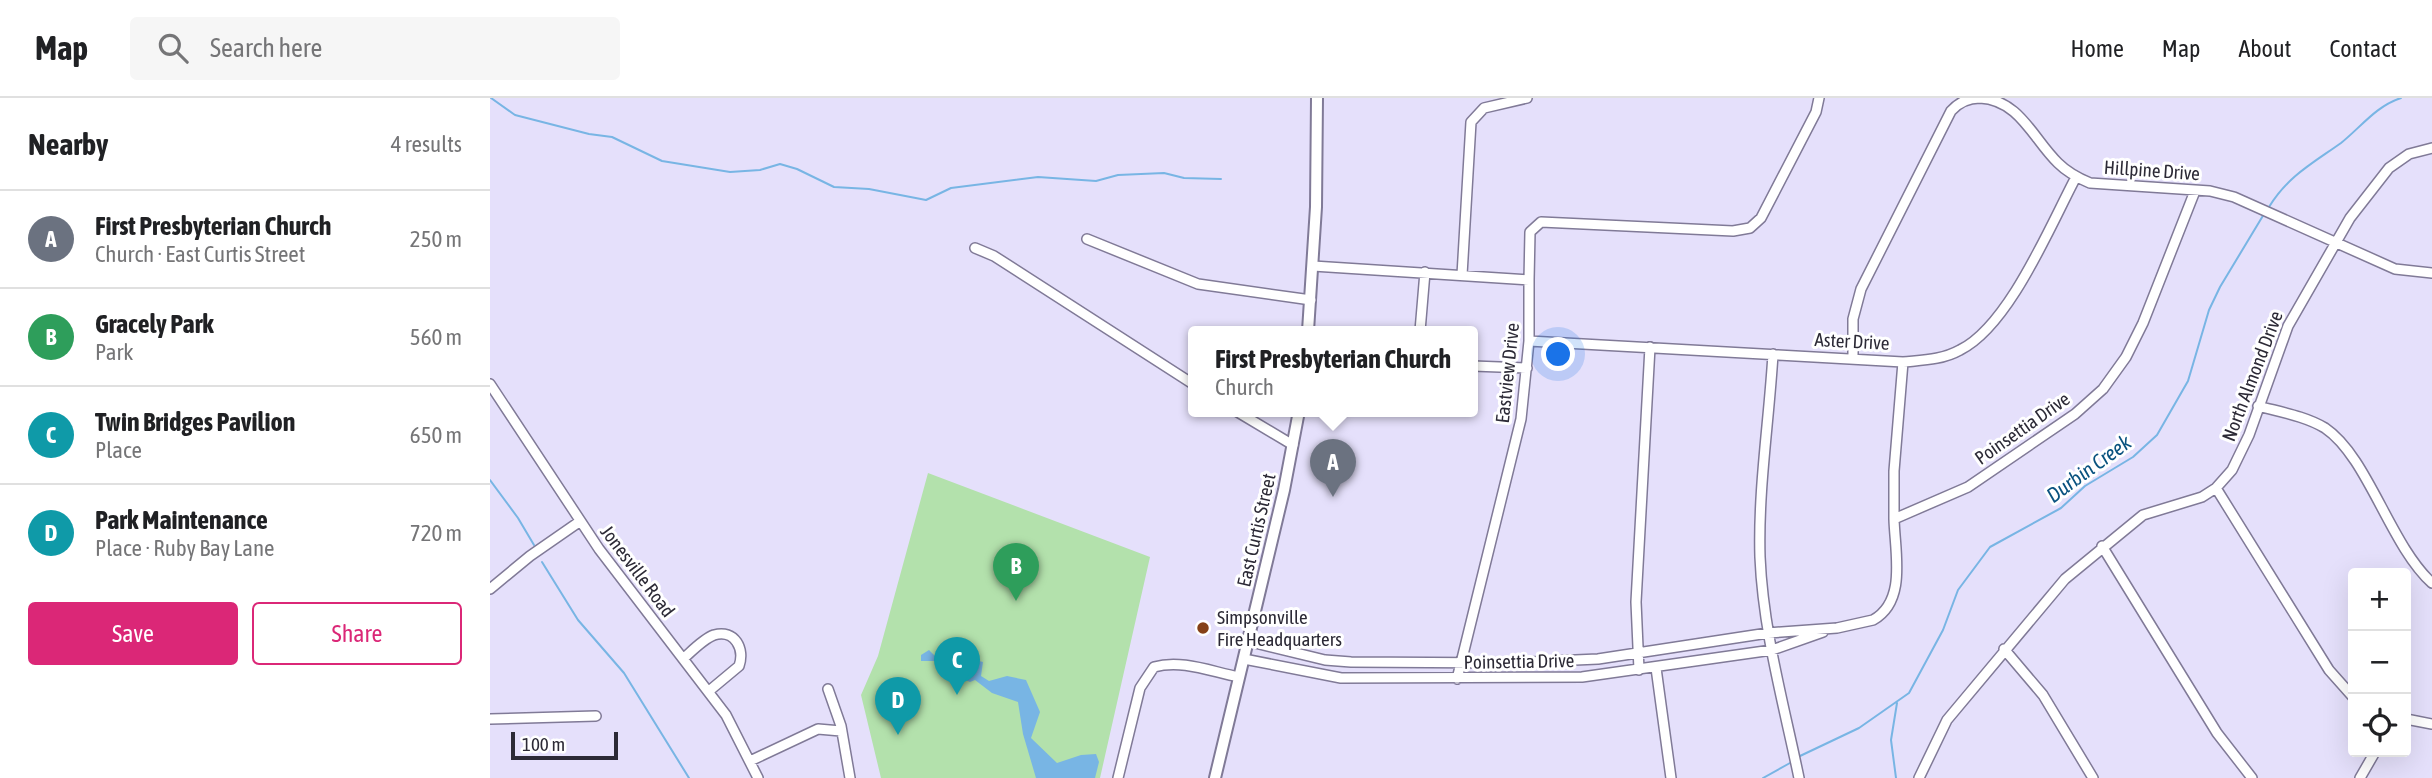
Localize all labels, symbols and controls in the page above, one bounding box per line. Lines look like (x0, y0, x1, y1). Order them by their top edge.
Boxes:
search box (130, 17, 620, 80)
text: Map (35, 29, 88, 67)
icon: search (154, 29, 192, 67)
text: Search here (210, 33, 322, 63)
text: Home (2070, 35, 2124, 62)
text: Map (2162, 35, 2200, 62)
text: About (2238, 35, 2291, 62)
text: Contact (2329, 35, 2397, 62)
text: Nearby (28, 127, 108, 161)
text: 4 results (391, 131, 462, 157)
street label: Hillpine Drive (2103, 156, 2201, 184)
text: First Presbyterian Church (95, 211, 331, 241)
text: A (45, 226, 57, 252)
text: 250 m (410, 226, 462, 252)
text: Church · East Curtis Street (95, 241, 305, 267)
street label: North Almond Drive (2217, 308, 2287, 444)
text: Gracely Park (95, 309, 214, 339)
street label: Eastview Drive (1491, 322, 1523, 424)
text: B (46, 324, 56, 350)
text: 560 m (410, 324, 462, 350)
popup (1188, 326, 1478, 417)
street label: Aster Drive (1814, 328, 1890, 354)
your location (1541, 337, 1575, 371)
text: Park (95, 339, 133, 365)
text: First Presbyterian Church (1215, 344, 1451, 374)
text: Church (1215, 374, 1274, 400)
street label: Poinsettia Drive (1970, 387, 2074, 469)
text: Twin Bridges Pavilion (95, 407, 295, 437)
text: C (46, 422, 56, 448)
text: 650 m (410, 422, 462, 448)
water label: Durbin Creek (2041, 429, 2136, 507)
text: Place (95, 437, 142, 463)
pin: A (1310, 439, 1356, 497)
street label: East Curtis Street (1232, 471, 1280, 589)
text: Park Maintenance (95, 505, 268, 535)
text: D (45, 520, 57, 546)
text: 720 m (410, 520, 462, 546)
street label: Jonesville Road (596, 521, 680, 621)
text: Place · Ruby Bay Lane (95, 535, 275, 561)
pin: B (993, 543, 1039, 601)
map controls (2348, 568, 2411, 757)
button: + (2348, 568, 2411, 631)
button: Save (28, 602, 238, 665)
button: Share (252, 602, 462, 665)
place label: Simpsonville Fire Headquarters (1217, 606, 1342, 650)
marker: Simpsonville Fire Headquarters (1195, 620, 1211, 636)
button: − (2348, 631, 2411, 694)
pin: C (934, 637, 980, 695)
street label: Poinsettia Drive (1464, 649, 1574, 673)
pin: D (875, 677, 921, 735)
button: locate (2348, 694, 2411, 757)
scale bar (511, 729, 618, 761)
text: 100 m (522, 733, 565, 755)

